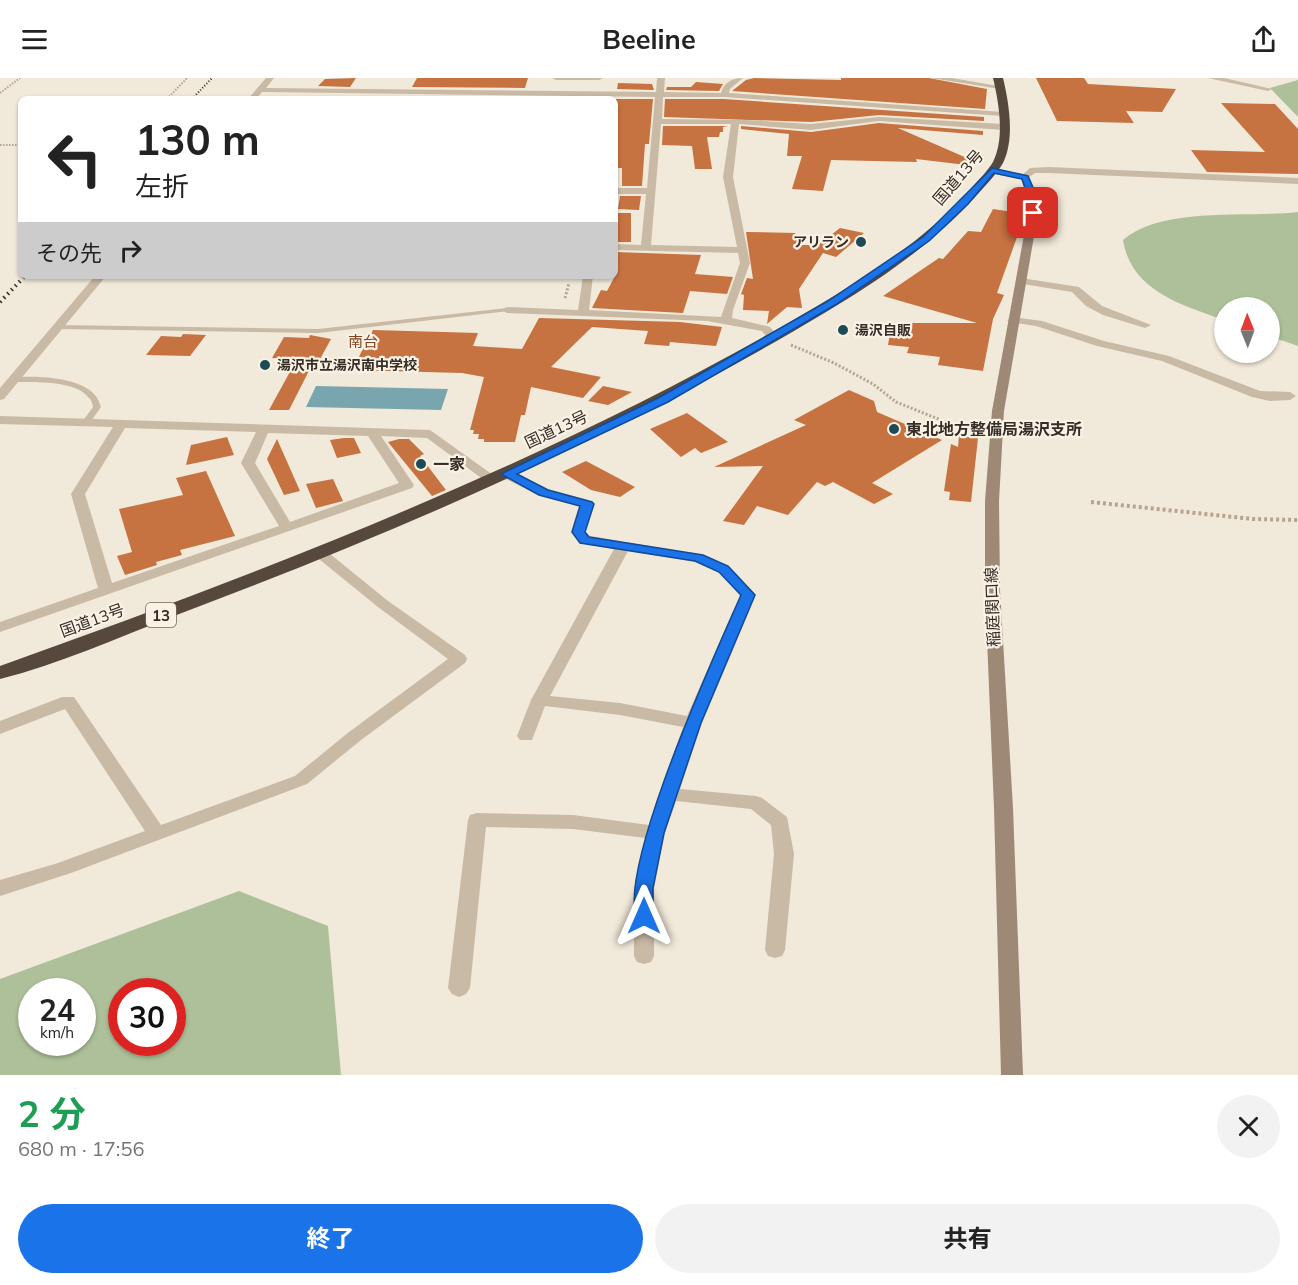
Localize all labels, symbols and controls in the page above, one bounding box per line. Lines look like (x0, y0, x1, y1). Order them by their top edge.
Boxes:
text: Beeline (602, 22, 696, 56)
icon: menu (18, 23, 51, 56)
icon: share (1247, 23, 1280, 56)
text: 130 m (135, 113, 260, 166)
icon: left (36, 120, 114, 198)
street label: 国道13号 (928, 145, 988, 209)
text: 左折 (135, 169, 189, 203)
pin (1007, 187, 1058, 238)
icon: arrive (1016, 196, 1049, 229)
place label: アリラン (793, 233, 849, 251)
icon: right (114, 234, 147, 267)
marker: アリラン (854, 235, 868, 249)
text: その先 (36, 239, 102, 267)
north arrow (1214, 297, 1280, 363)
map controls (1214, 297, 1280, 363)
place label: 湯沢自販 (855, 321, 911, 339)
marker: 湯沢自販 (836, 323, 850, 337)
district label: 南台 (348, 332, 378, 351)
place label: 湯沢市立湯沢南中学校 (277, 356, 417, 374)
marker: 湯沢市立湯沢南中学校 (258, 358, 272, 372)
street label: 国道13号 (521, 406, 591, 452)
place label: 東北地方整備局湯沢支所 (906, 419, 1082, 439)
marker: 東北地方整備局湯沢支所 (887, 422, 901, 436)
place label: 一家 (433, 454, 465, 474)
marker: 一家 (414, 457, 428, 471)
street label: 稲庭関口線 (981, 567, 1003, 647)
street label: 国道13号 (57, 599, 127, 641)
road number: 13 (146, 603, 176, 627)
position arrow (612, 884, 676, 948)
speed limit sign: 30 (108, 978, 186, 1056)
text: 24 (39, 991, 75, 1029)
text: km/h (40, 1023, 74, 1042)
text: 2 分 (18, 1091, 85, 1136)
button: close (1217, 1095, 1280, 1158)
text: 680 m · 17:56 (18, 1136, 144, 1161)
button: 終了 (18, 1204, 643, 1273)
button: 共有 (655, 1204, 1280, 1273)

